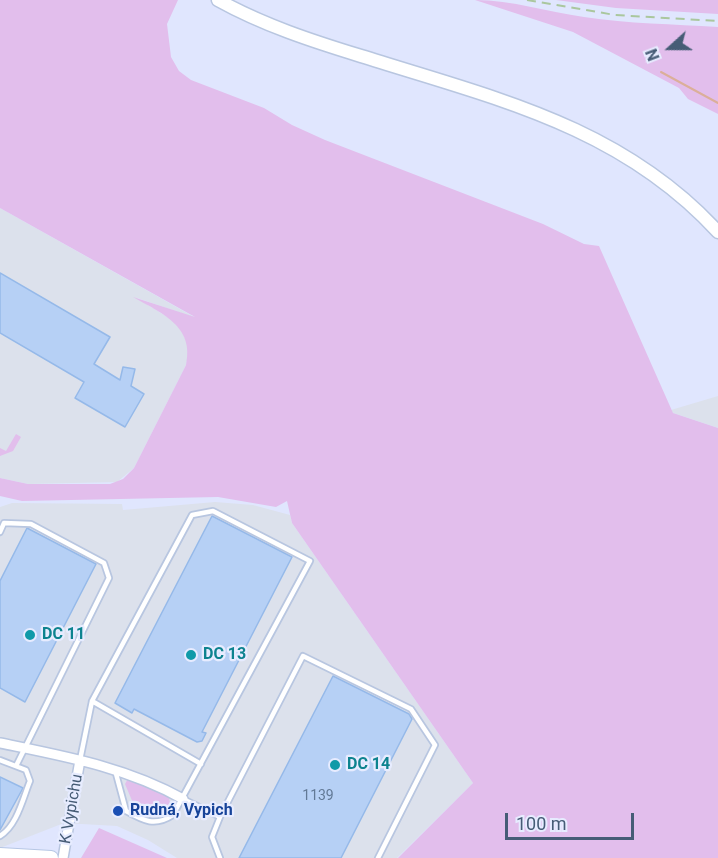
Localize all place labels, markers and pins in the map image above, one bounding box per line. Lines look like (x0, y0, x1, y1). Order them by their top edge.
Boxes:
place label: DC 11 (42, 625, 85, 645)
marker: DC 11 (23, 628, 37, 642)
place label: DC 13 (203, 645, 246, 665)
marker: DC 13 (184, 648, 198, 662)
place label: DC 14 (347, 755, 390, 775)
marker: DC 14 (328, 758, 342, 772)
place label: Rudná, Vypich (130, 801, 233, 821)
marker: Rudná, Vypich (111, 804, 125, 818)

